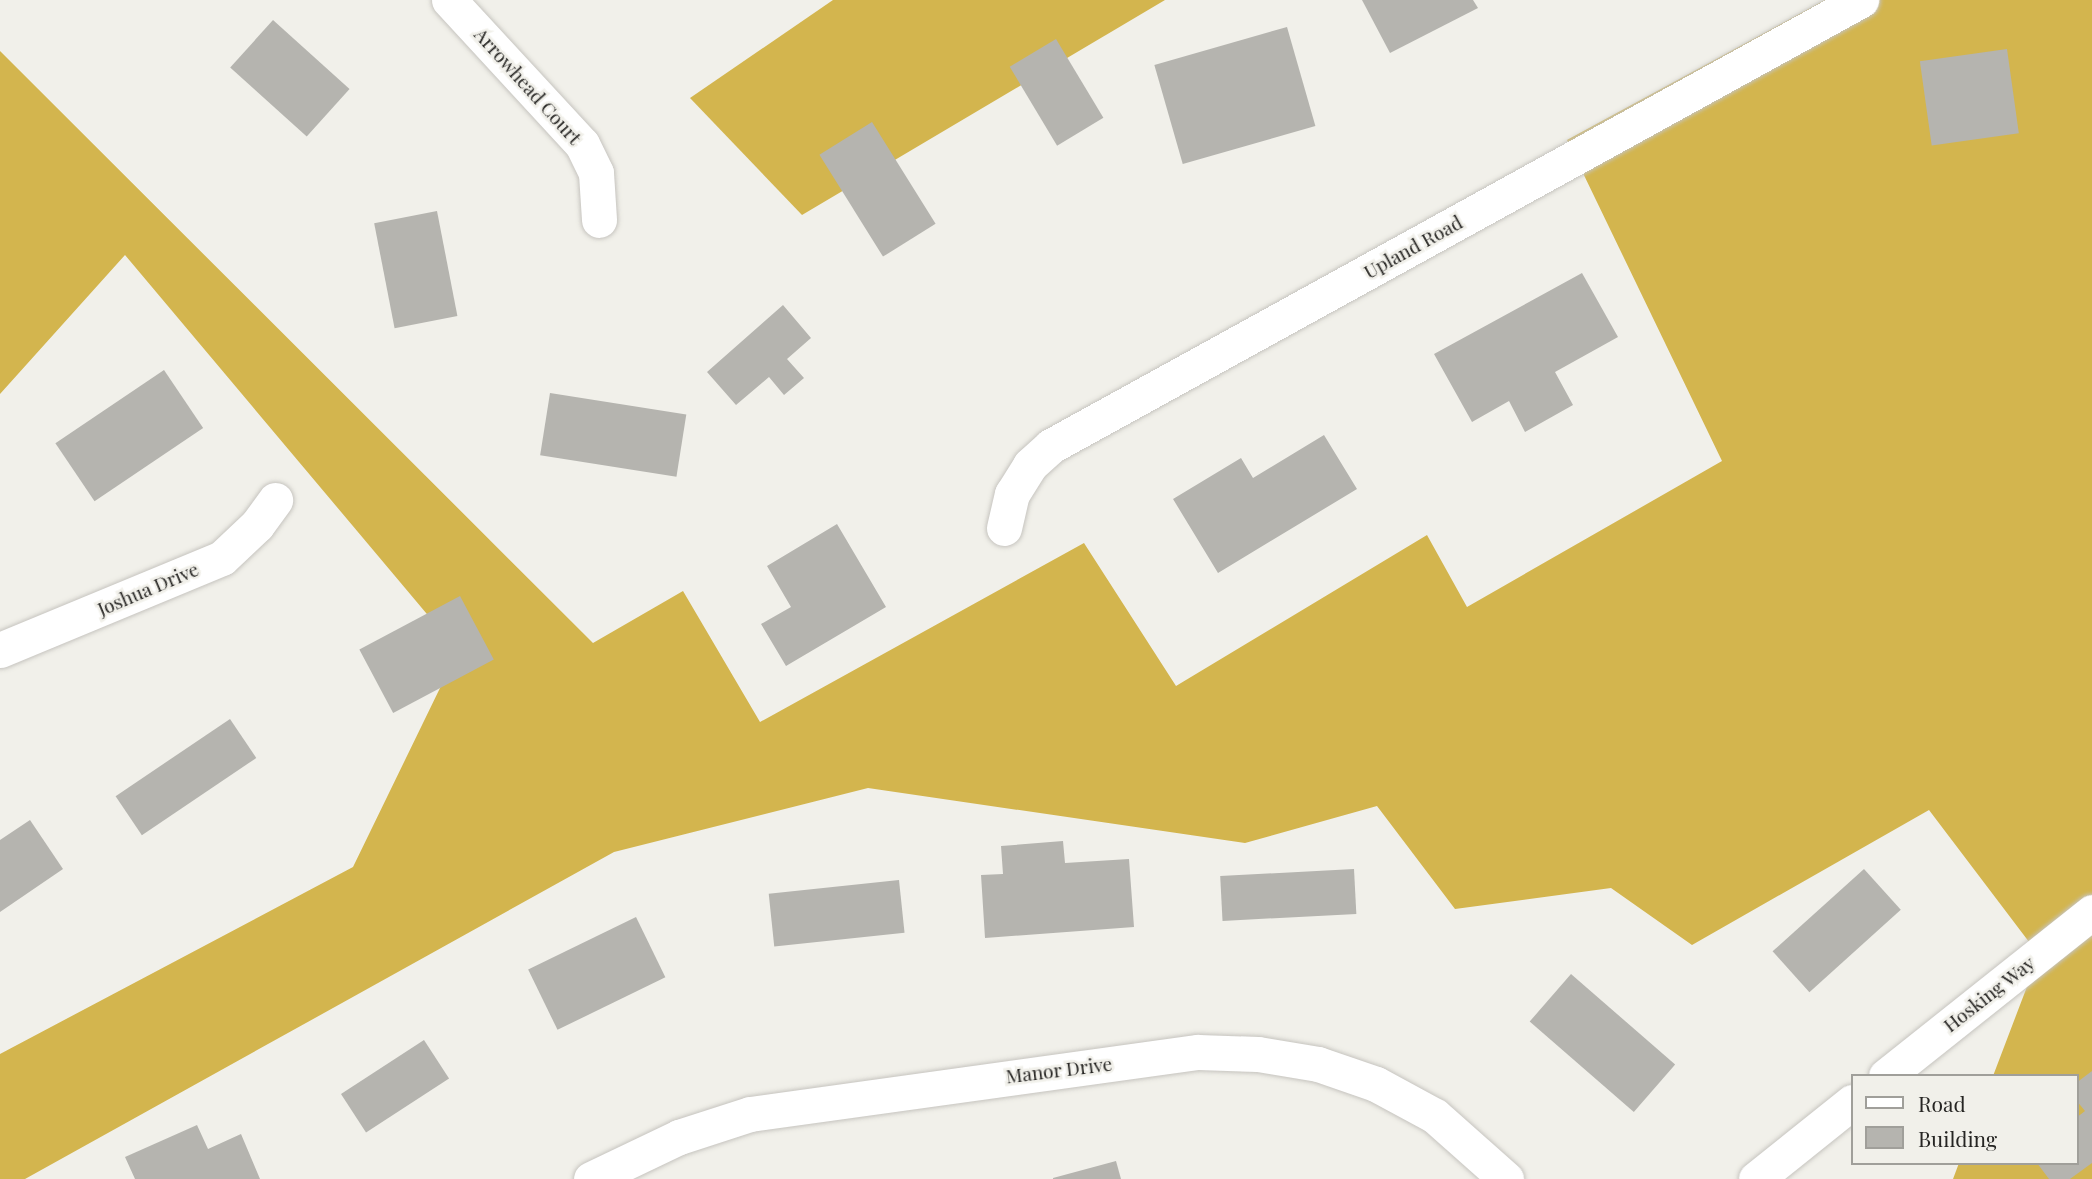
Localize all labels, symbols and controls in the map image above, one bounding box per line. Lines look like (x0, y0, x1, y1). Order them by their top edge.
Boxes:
street label: Arrowhead Court (470, 23, 586, 149)
street label: Upland Road (1360, 211, 1466, 283)
street label: Joshua Drive (94, 557, 202, 621)
street label: Hosking Way (1939, 951, 2039, 1037)
street label: Manor Drive (1004, 1052, 1114, 1088)
legend (1850, 1074, 2078, 1165)
text: Road (1918, 1089, 1966, 1117)
text: Building (1918, 1124, 1997, 1152)

